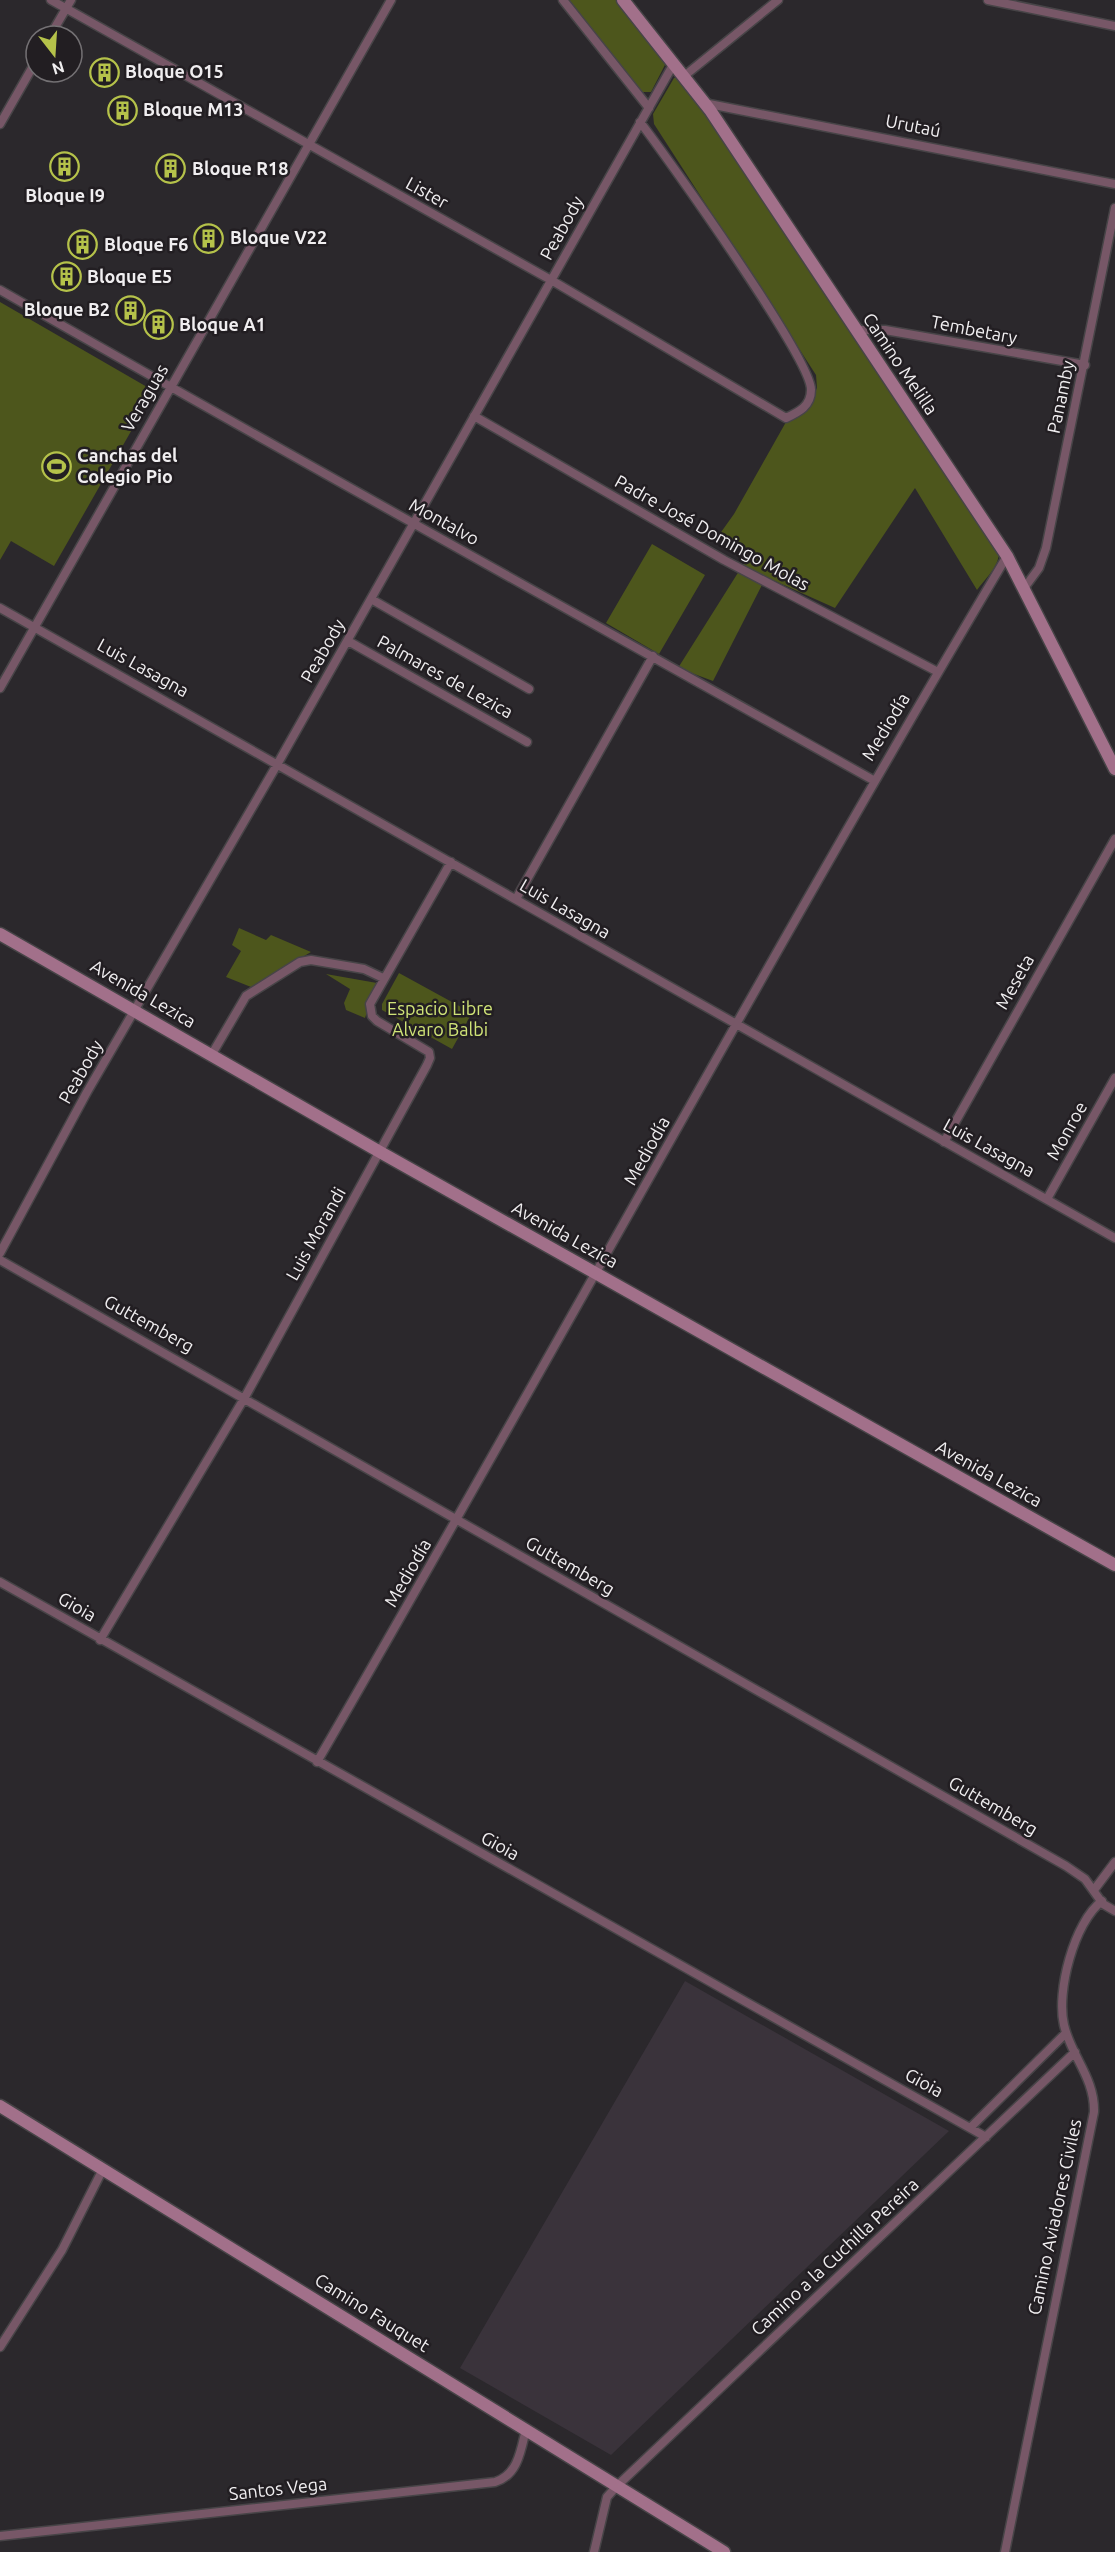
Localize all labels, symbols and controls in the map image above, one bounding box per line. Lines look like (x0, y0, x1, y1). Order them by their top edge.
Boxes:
north arrow (24, 24, 84, 84)
building icon: Bloque O15 (88, 56, 120, 88)
text: N (50, 58, 67, 79)
place label: Bloque O15 (125, 61, 224, 81)
building icon: Bloque M13 (106, 94, 138, 126)
place label: Bloque M13 (143, 99, 244, 119)
street label: Urutaú (884, 110, 943, 140)
building icon: Bloque I9 (49, 151, 81, 183)
building icon: Bloque R18 (155, 153, 187, 185)
place label: Bloque R18 (192, 158, 288, 178)
street label: Lister (403, 172, 452, 212)
place label: Bloque I9 (25, 185, 105, 205)
street label: Peabody (535, 192, 587, 263)
building icon: Bloque V22 (193, 222, 225, 254)
place label: Bloque V22 (230, 227, 327, 247)
building icon: Bloque F6 (67, 229, 99, 261)
place label: Bloque F6 (104, 234, 188, 254)
building icon: Bloque E5 (50, 261, 82, 293)
place label: Bloque E5 (87, 266, 172, 286)
building icon: Bloque B2 (115, 294, 147, 326)
place label: Bloque B2 (24, 299, 110, 319)
building icon: Bloque A1 (142, 309, 174, 341)
street label: Camino Melilla (859, 309, 942, 418)
street label: Tembetary (929, 311, 1019, 347)
place label: Bloque A1 (179, 314, 266, 334)
street label: Panamby (1043, 358, 1078, 435)
street label: Veraguas (117, 360, 172, 435)
place label: Canchas del Colegio Pio (77, 445, 178, 486)
sports icon: Canchas del Colegio Pio (40, 450, 72, 482)
street label: Padre José Domingo Molas (612, 470, 813, 594)
street label: Montalvo (406, 494, 483, 548)
street label: Peabody (296, 615, 348, 686)
street label: Palmares de Lezica (374, 631, 517, 722)
street label: Luis Lasagna (94, 634, 193, 700)
street label: Mediodía (857, 689, 913, 764)
street label: Luis Lasagna (517, 874, 614, 942)
street label: Meseta (991, 951, 1037, 1012)
street label: Avenida Lezica (87, 955, 200, 1031)
park label: Espacio Libre Alvaro Balbi (387, 998, 493, 1039)
street label: Peabody (54, 1036, 106, 1107)
street label: Monroe (1042, 1098, 1090, 1163)
street label: Mediodía (619, 1113, 673, 1188)
street label: Luis Lasagna (940, 1114, 1039, 1180)
street label: Luis Morandi (281, 1184, 349, 1283)
street label: Avenida Lezica (509, 1197, 622, 1271)
street label: Guttemberg (101, 1290, 198, 1356)
street label: Avenida Lezica (933, 1436, 1046, 1510)
street label: Guttemberg (522, 1532, 619, 1599)
street label: Mediodía (380, 1535, 435, 1610)
street label: Gioia (55, 1587, 100, 1625)
street label: Guttemberg (945, 1772, 1042, 1839)
street label: Gioia (478, 1827, 523, 1864)
street label: Gioia (902, 2064, 947, 2101)
street label: Camino Aviadores Civiles (1023, 2117, 1085, 2317)
street label: Camino a la Cuchilla Pereira (747, 2174, 922, 2339)
street label: Camino Fauquet (312, 2269, 433, 2355)
street label: Santos Vega (228, 2473, 328, 2503)

